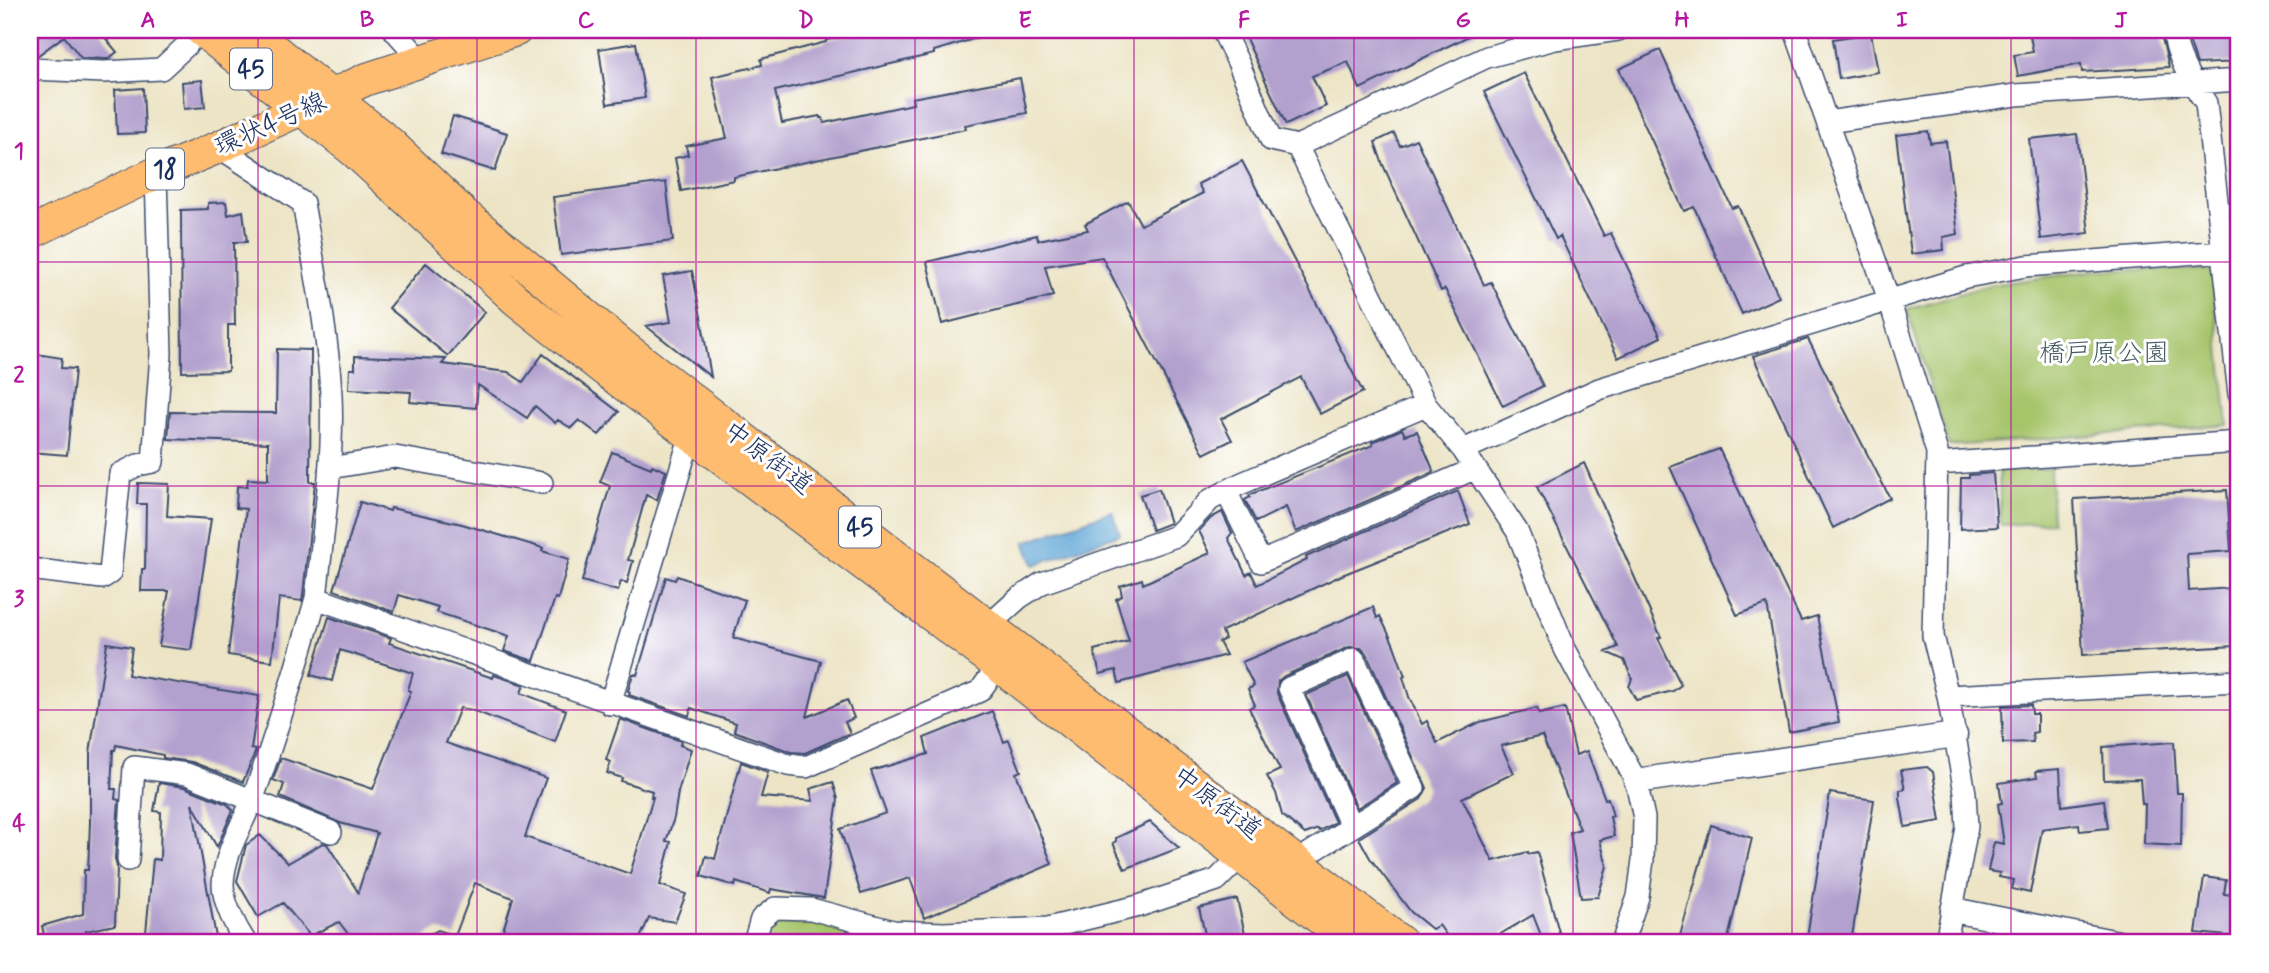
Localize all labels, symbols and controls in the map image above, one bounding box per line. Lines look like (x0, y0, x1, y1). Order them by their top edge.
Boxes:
text: A (140, 6, 156, 36)
text: B (360, 6, 375, 36)
text: C (578, 6, 595, 36)
text: D (798, 6, 814, 36)
text: E (1018, 6, 1032, 36)
text: F (1238, 6, 1250, 36)
text: G (1455, 6, 1471, 36)
text: H (1674, 6, 1690, 36)
text: I (1896, 6, 1908, 36)
text: J (2114, 6, 2128, 36)
road number: 45 (230, 48, 272, 90)
street label: 環状4号線 (209, 85, 332, 165)
text: 1 (14, 137, 24, 167)
road number: 18 (146, 148, 184, 190)
park label: 橋戸原公園 (2039, 337, 2169, 371)
text: 2 (13, 361, 25, 391)
street label: 中原街道 (716, 414, 820, 503)
road number: 45 (839, 506, 881, 548)
text: 3 (14, 585, 25, 615)
street label: 中原街道 (1165, 759, 1269, 848)
text: 4 (12, 809, 26, 839)

